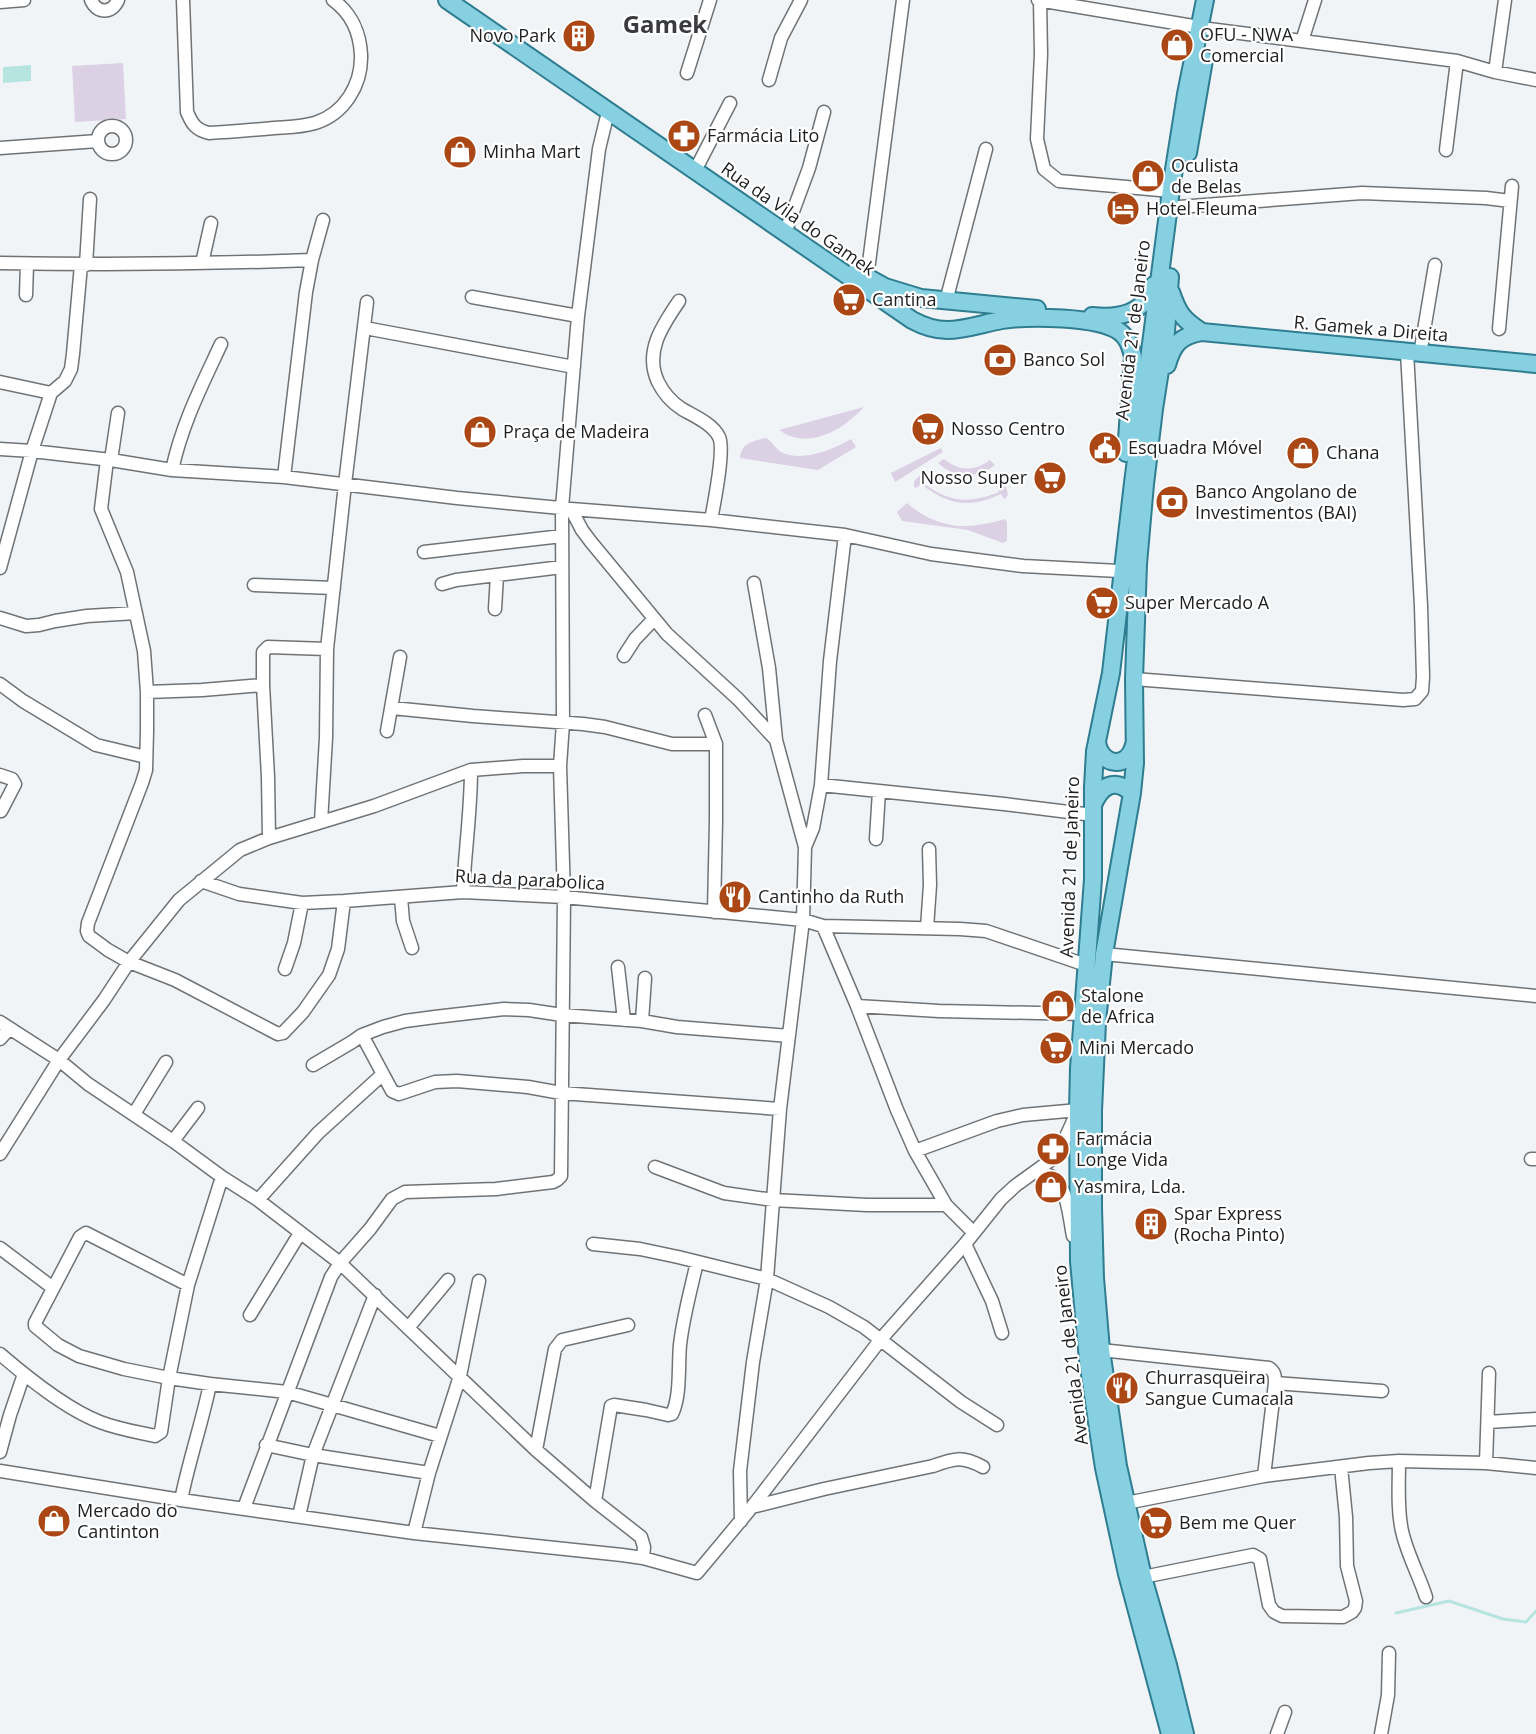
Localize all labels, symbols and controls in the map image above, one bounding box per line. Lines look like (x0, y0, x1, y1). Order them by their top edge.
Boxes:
district label: Gamek (623, 7, 707, 40)
building icon: Novo Park (561, 18, 597, 54)
place label: OFU - NWA Comercial (1200, 22, 1294, 67)
place label: Novo Park (469, 23, 557, 47)
shop icon: OFU - NWA Comercial (1159, 27, 1195, 63)
pharmacy icon: Farmácia Lito (666, 118, 702, 154)
place label: Farmácia Lito (707, 123, 819, 147)
shop icon: Minha Mart (442, 134, 478, 170)
place label: Minha Mart (483, 139, 580, 163)
place label: Oculista de Belas (1171, 153, 1242, 198)
street label: Rua da Vila do Gamek (717, 156, 881, 281)
shop icon: Oculista de Belas (1130, 158, 1166, 194)
hotel icon: Hotel Fleuma (1105, 191, 1141, 227)
place label: Hotel Fleuma (1146, 196, 1258, 220)
street label: Avenida 21 de Janeiro (1109, 238, 1155, 421)
supermarket icon: Cantina (831, 282, 867, 318)
place label: Cantina (872, 287, 936, 311)
street label: R. Gamek a Direita (1293, 309, 1449, 347)
bank icon: Banco Sol (982, 342, 1018, 378)
place label: Banco Sol (1023, 347, 1105, 371)
supermarket icon: Nosso Centro (910, 411, 946, 447)
shop icon: Praça de Madeira (462, 414, 498, 450)
place label: Nosso Centro (951, 416, 1065, 440)
place label: Praça de Madeira (503, 419, 650, 443)
public building icon: Esquadra Móvel (1087, 430, 1123, 466)
place label: Esquadra Móvel (1128, 435, 1262, 459)
shop icon: Chana (1285, 435, 1321, 471)
place label: Chana (1326, 440, 1379, 464)
supermarket icon: Nosso Super (1032, 460, 1068, 496)
place label: Nosso Super (921, 465, 1028, 489)
place label: Banco Angolano de Investimentos (BAI) (1195, 479, 1357, 524)
bank icon: Banco Angolano de Investimentos (BAI) (1154, 484, 1190, 520)
supermarket icon: Super Mercado A (1084, 585, 1120, 621)
place label: Super Mercado A (1125, 590, 1270, 614)
street label: Avenida 21 de Janeiro (1054, 776, 1084, 958)
street label: Rua da parabolica (454, 863, 606, 895)
restaurant icon: Cantinho da Ruth (717, 879, 753, 915)
place label: Cantinho da Ruth (758, 884, 904, 908)
place label: Stalone de Africa (1081, 983, 1155, 1028)
shop icon: Stalone de Africa (1040, 988, 1076, 1024)
supermarket icon: Mini Mercado (1038, 1030, 1074, 1066)
place label: Mini Mercado (1079, 1035, 1194, 1059)
place label: Farmácia Longe Vida (1076, 1126, 1168, 1171)
pharmacy icon: Farmácia Longe Vida (1035, 1131, 1071, 1167)
shop icon: Yasmira, Lda. (1033, 1169, 1069, 1205)
place label: Yasmira, Lda. (1074, 1174, 1186, 1198)
place label: Spar Express (Rocha Pinto) (1174, 1201, 1285, 1246)
building icon: Spar Express (Rocha Pinto) (1133, 1206, 1169, 1242)
street label: Avenida 21 de Janeiro (1047, 1264, 1093, 1447)
place label: Churrasqueira Sangue Cumacala (1145, 1365, 1294, 1410)
restaurant icon: Churrasqueira Sangue Cumacala (1104, 1370, 1140, 1406)
place label: Mercado do Cantinton (77, 1498, 178, 1543)
shop icon: Mercado do Cantinton (36, 1503, 72, 1539)
supermarket icon: Bem me Quer (1138, 1505, 1174, 1541)
place label: Bem me Quer (1179, 1510, 1297, 1534)

